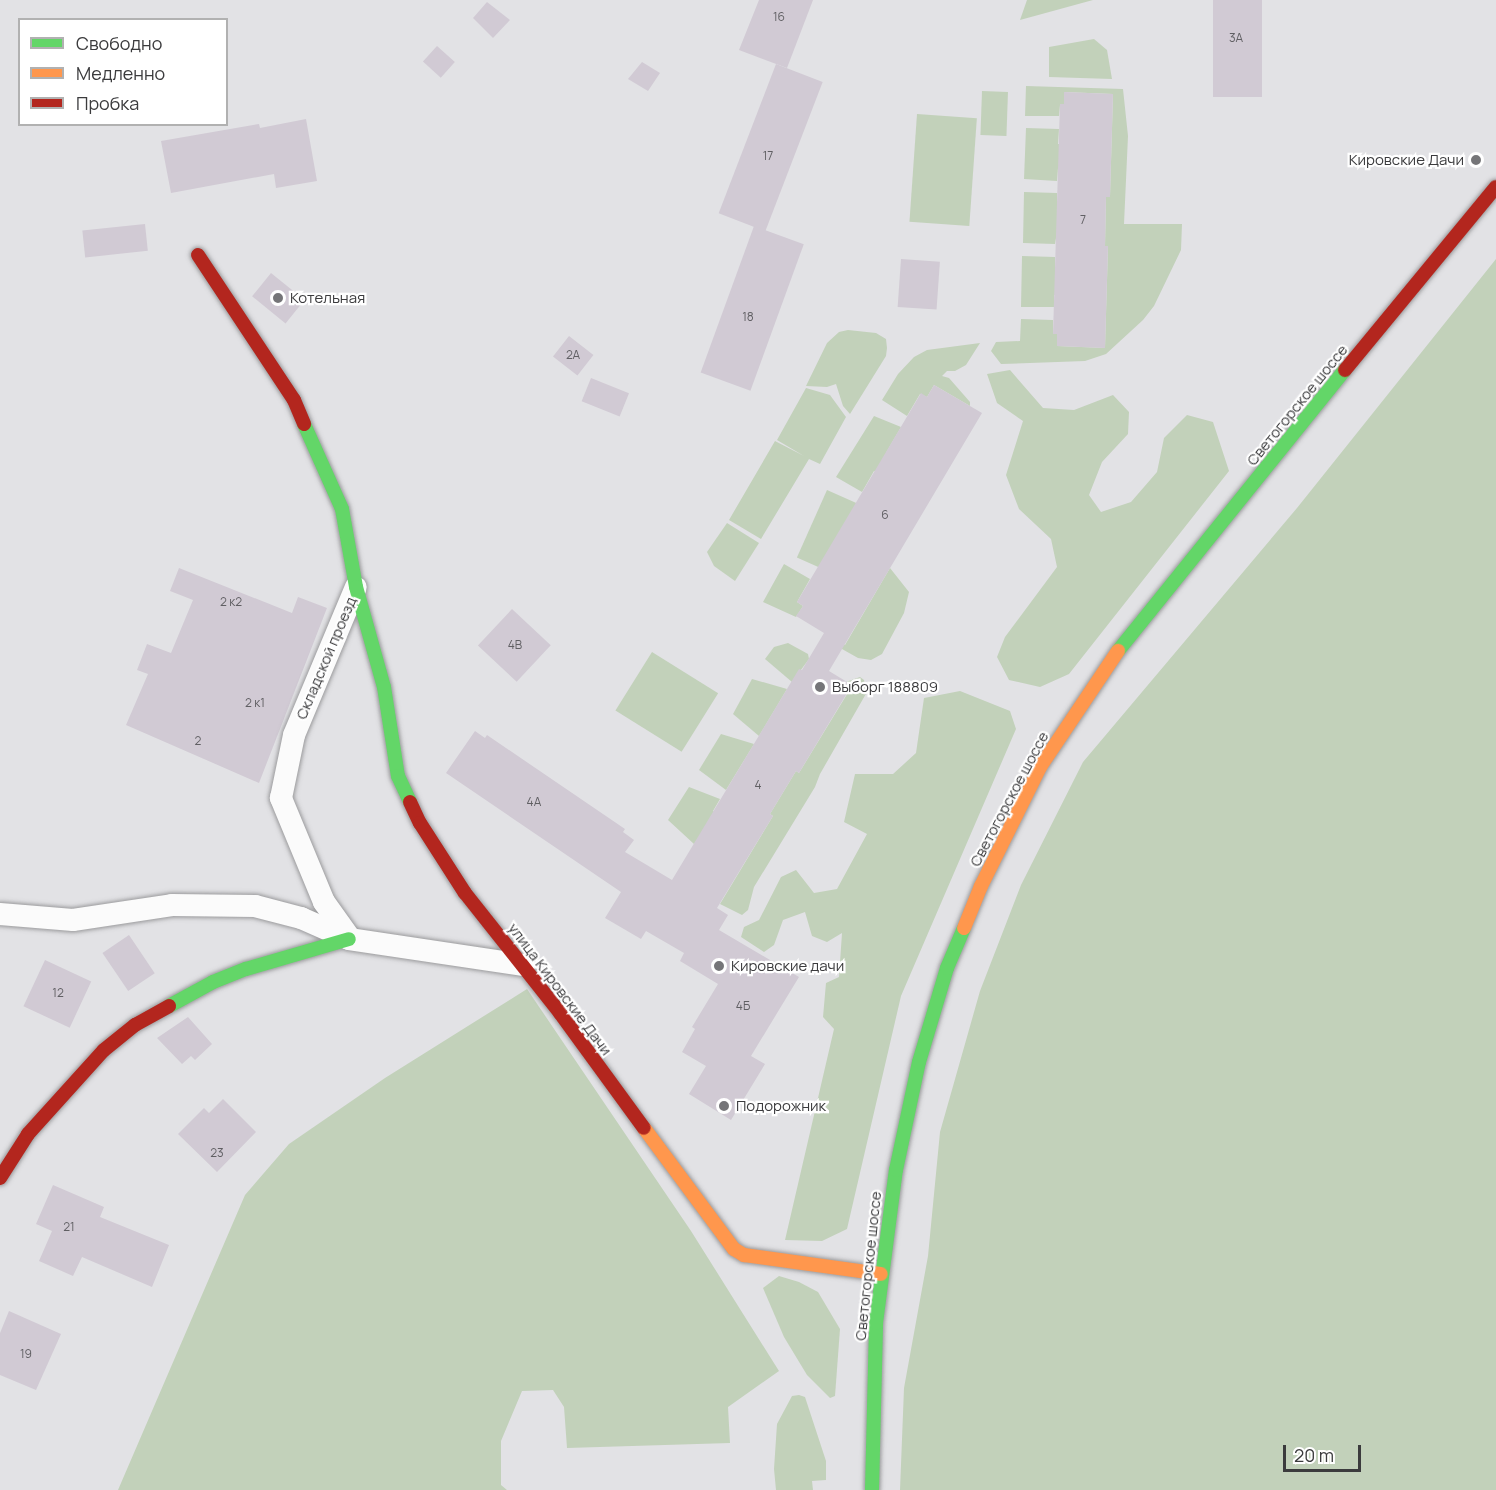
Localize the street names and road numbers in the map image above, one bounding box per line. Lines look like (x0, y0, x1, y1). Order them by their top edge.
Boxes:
street label: Светогорское шоссе (1243, 341, 1351, 469)
street label: Складской проезд (292, 594, 360, 722)
street label: Светогорское шоссе (966, 729, 1052, 869)
street label: улица Кировские Дачи (504, 919, 616, 1059)
street label: Светогорское шоссе (851, 1190, 885, 1342)

